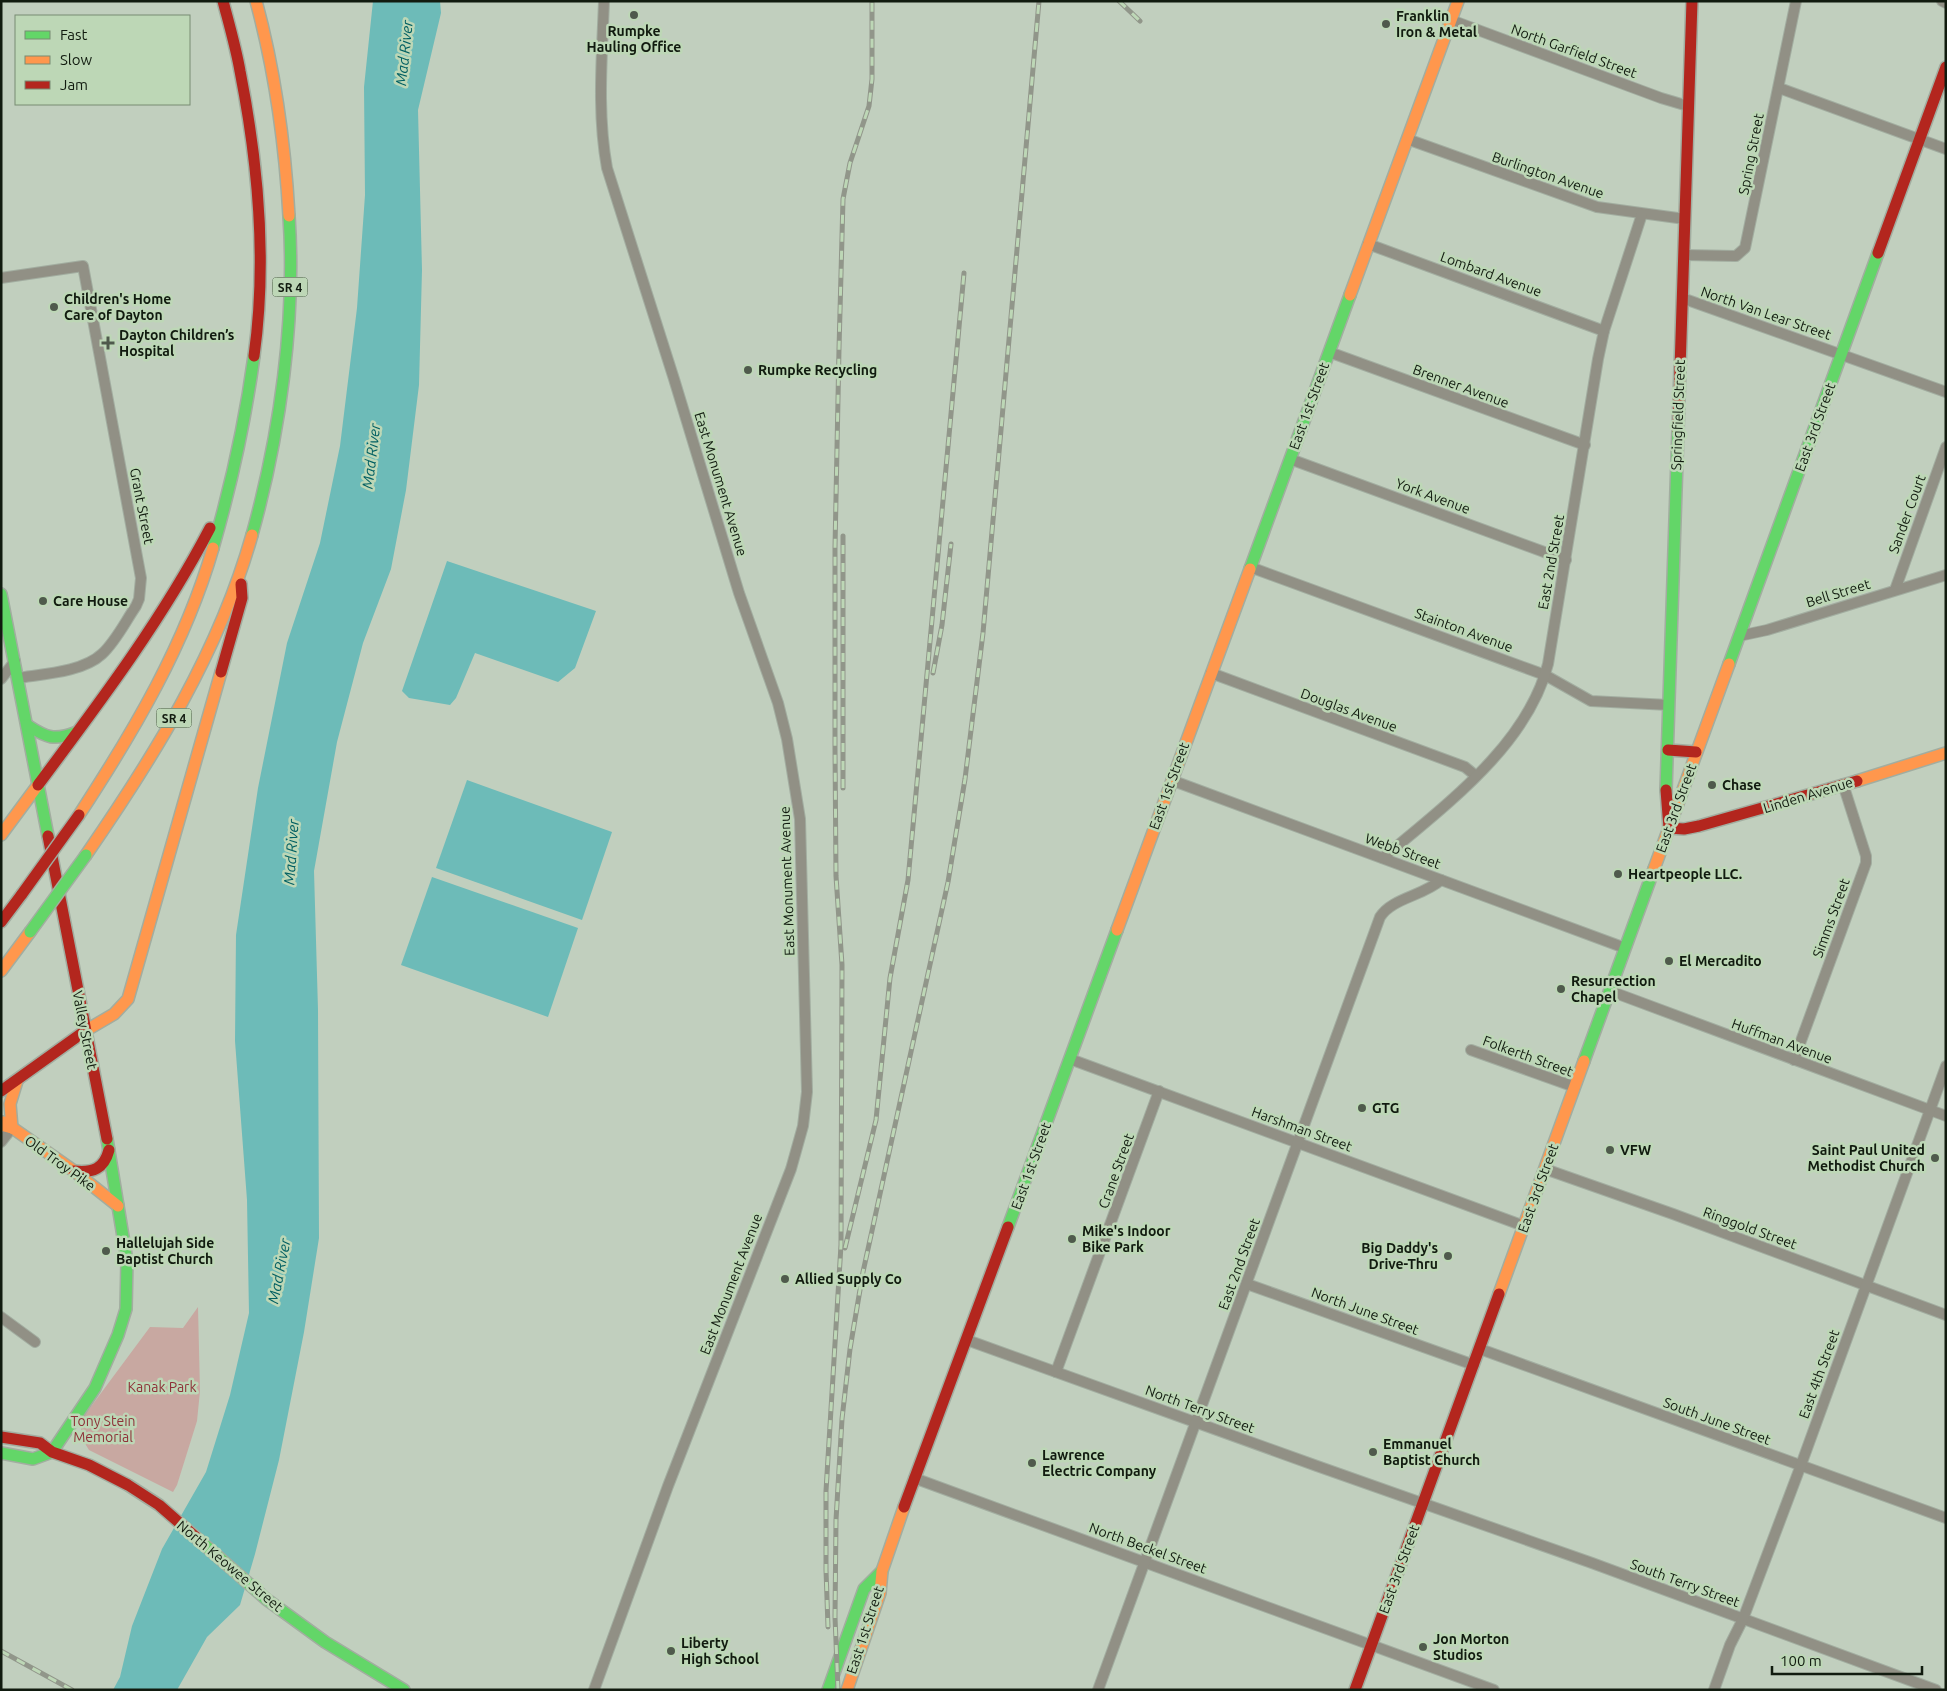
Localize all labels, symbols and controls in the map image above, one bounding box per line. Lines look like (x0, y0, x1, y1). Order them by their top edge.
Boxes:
place label: Franklin Iron & Metal (1396, 8, 1477, 40)
marker: Rumpke Hauling Office (628, 9, 640, 21)
legend (15, 15, 190, 105)
water label: Mad River (392, 18, 416, 87)
marker: Franklin Iron & Metal (1380, 18, 1392, 30)
street label: North Garfield Street (1509, 21, 1640, 81)
place label: Rumpke Hauling Office (587, 23, 681, 55)
text: Fast (60, 26, 88, 43)
text: Slow (60, 51, 93, 68)
text: Jam (60, 76, 88, 93)
street label: Spring Street (1735, 111, 1767, 196)
street label: Burlington Avenue (1490, 148, 1606, 202)
street label: Lombard Avenue (1438, 248, 1544, 300)
road number: SR 4 (272, 278, 308, 296)
street label: North Van Lear Street (1699, 283, 1834, 343)
place label: Children's Home Care of Dayton (64, 291, 171, 323)
marker: Children's Home Care of Dayton (48, 301, 60, 313)
place label: Dayton Children’s Hospital (119, 327, 235, 359)
marker: Dayton Children’s Hospital (101, 336, 115, 350)
street label: Springfield Street (1668, 359, 1688, 471)
street label: East 1st Street (1286, 360, 1332, 452)
street label: Brenner Avenue (1411, 361, 1511, 411)
place label: Rumpke Recycling (758, 362, 877, 378)
marker: Rumpke Recycling (742, 364, 754, 376)
street label: East 3rd Street (1791, 380, 1839, 474)
street label: East Monument Avenue (691, 410, 751, 558)
water label: Mad River (359, 421, 384, 490)
street label: Grant Street (127, 466, 157, 546)
street label: Sander Court (1885, 472, 1929, 556)
street label: York Avenue (1393, 475, 1473, 517)
street label: East 2nd Street (1535, 513, 1567, 611)
street label: Bell Street (1804, 576, 1872, 610)
place label: Care House (53, 593, 128, 609)
marker: Care House (37, 595, 49, 607)
street label: Stainton Avenue (1413, 605, 1515, 655)
street label: Douglas Avenue (1299, 685, 1399, 735)
road number: SR 4 (156, 708, 192, 728)
street label: East 1st Street (1146, 740, 1192, 832)
street label: East 3rd Street (1652, 761, 1700, 855)
street label: Linden Avenue (1761, 774, 1855, 816)
place label: Chase (1722, 777, 1761, 793)
marker: Chase (1706, 779, 1718, 791)
street label: East Monument Avenue (776, 806, 798, 956)
water label: Mad River (280, 817, 302, 885)
street label: Webb Street (1363, 830, 1443, 872)
place label: Heartpeople LLC. (1628, 866, 1742, 882)
marker: Heartpeople LLC. (1612, 868, 1624, 880)
street label: Simms Street (1809, 876, 1853, 960)
place label: El Mercadito (1679, 953, 1762, 969)
marker: El Mercadito (1663, 955, 1675, 967)
place label: Resurrection Chapel (1571, 973, 1656, 1005)
marker: Resurrection Chapel (1555, 983, 1567, 995)
street label: Valley Street (70, 989, 101, 1071)
street label: Huffman Avenue (1729, 1015, 1835, 1067)
street label: Folkerth Street (1481, 1032, 1576, 1080)
place label: GTG (1372, 1100, 1399, 1116)
marker: GTG (1356, 1102, 1368, 1114)
street label: Harshman Street (1250, 1103, 1355, 1155)
street label: East 1st Street (1008, 1120, 1054, 1212)
street label: Crane Street (1095, 1131, 1137, 1211)
street label: Old Troy Pike (22, 1132, 98, 1194)
street label: East 3rd Street (1514, 1141, 1562, 1235)
place label: VFW (1620, 1142, 1651, 1158)
place label: Saint Paul United Methodist Church (1808, 1142, 1925, 1174)
marker: VFW (1604, 1144, 1616, 1156)
marker: Saint Paul United Methodist Church (1929, 1152, 1941, 1164)
street label: Ringgold Street (1701, 1204, 1800, 1253)
street label: East Monument Avenue (697, 1211, 765, 1357)
street label: East 2nd Street (1215, 1216, 1263, 1312)
place label: Mike's Indoor Bike Park (1082, 1223, 1171, 1255)
marker: Mike's Indoor Bike Park (1066, 1233, 1078, 1245)
place label: Hallelujah Side Baptist Church (116, 1235, 214, 1267)
water label: Mad River (264, 1236, 294, 1305)
place label: Big Daddy's Drive-Thru (1361, 1240, 1438, 1272)
marker: Hallelujah Side Baptist Church (100, 1245, 112, 1257)
marker: Big Daddy's Drive-Thru (1442, 1250, 1454, 1262)
place label: Allied Supply Co (795, 1271, 902, 1287)
marker: Allied Supply Co (779, 1273, 791, 1285)
street label: North June Street (1309, 1284, 1421, 1338)
street label: East 4th Street (1795, 1327, 1843, 1421)
park label: Kanak Park (128, 1379, 197, 1395)
street label: North Terry Street (1143, 1382, 1257, 1436)
street label: South June Street (1661, 1394, 1773, 1448)
park label: Tony Stein Memorial (70, 1413, 136, 1445)
place label: Emmanuel Baptist Church (1383, 1436, 1480, 1468)
marker: Emmanuel Baptist Church (1367, 1446, 1379, 1458)
place label: Lawrence Electric Company (1042, 1447, 1157, 1479)
marker: Lawrence Electric Company (1026, 1457, 1038, 1469)
street label: North Keowee Street (174, 1517, 286, 1615)
street label: North Beckel Street (1087, 1519, 1209, 1577)
street label: East 3rd Street (1375, 1522, 1423, 1616)
street label: South Terry Street (1628, 1556, 1742, 1610)
street label: East 1st Street (843, 1584, 887, 1676)
place label: Jon Morton Studios (1433, 1631, 1509, 1663)
place label: Liberty High School (681, 1635, 759, 1667)
marker: Jon Morton Studios (1417, 1641, 1429, 1653)
scale bar (1772, 1644, 1922, 1676)
marker: Liberty High School (665, 1645, 677, 1657)
text: 100 m (1780, 1652, 1822, 1669)

